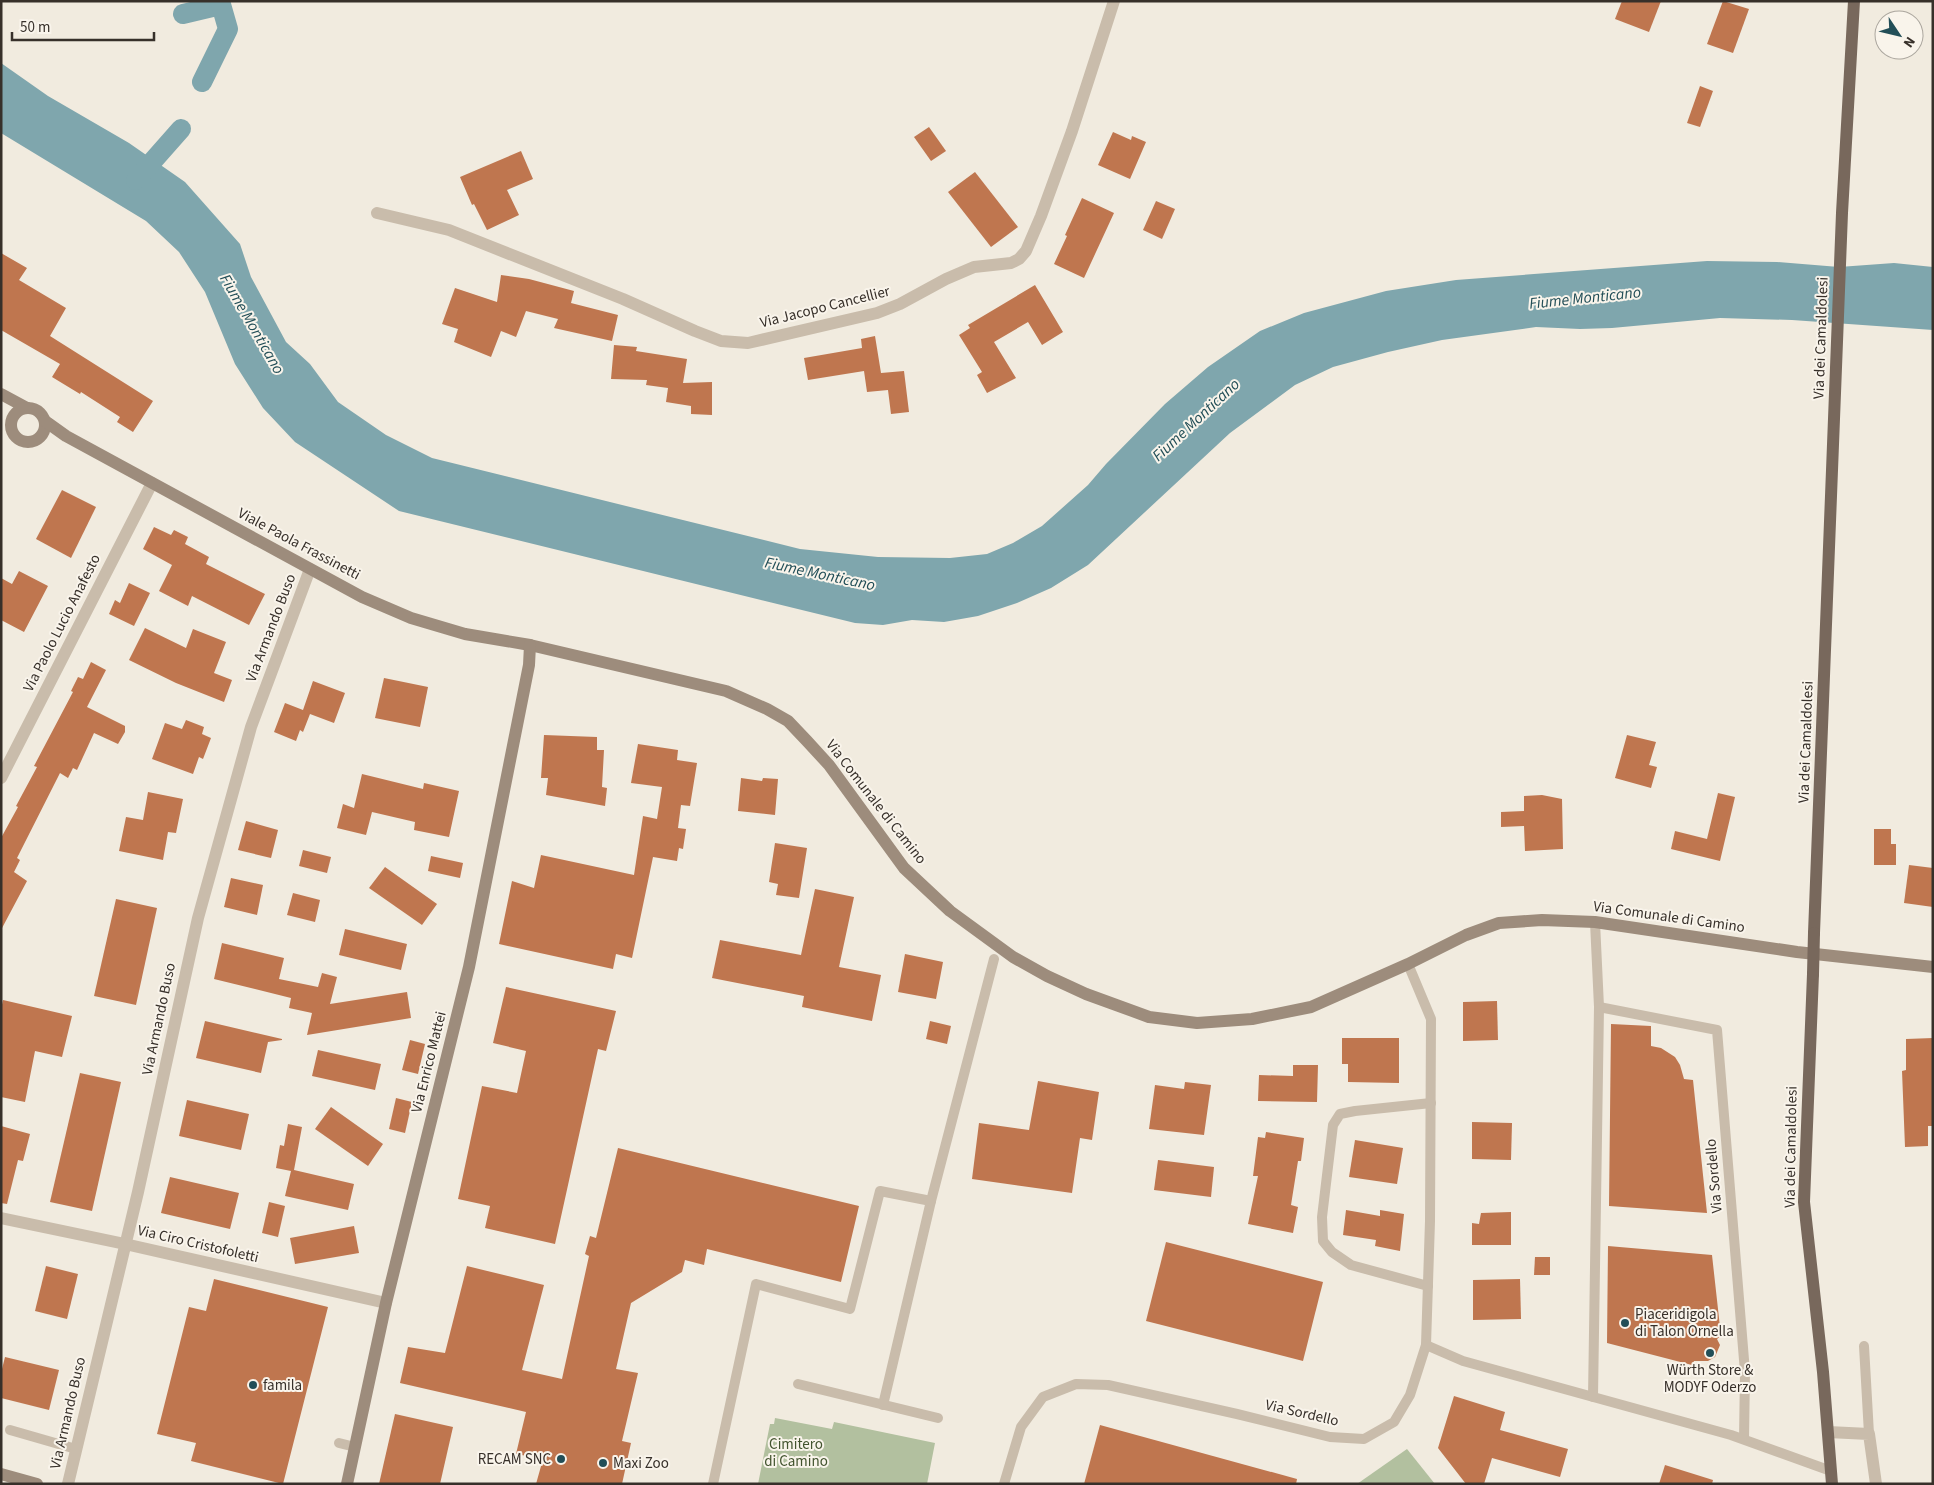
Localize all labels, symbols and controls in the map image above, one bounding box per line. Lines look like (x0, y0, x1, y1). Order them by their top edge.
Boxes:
scale bar (12, 10, 155, 42)
north arrow (1874, 10, 1924, 60)
text: 50 m (20, 17, 50, 38)
text: N (1898, 32, 1920, 51)
water label: Fiume Monticano (214, 270, 290, 378)
street label: Via dei Camaldolesi (1808, 277, 1834, 399)
street label: Via Jacopo Cancellier (758, 281, 893, 333)
water label: Fiume Monticano (1528, 281, 1642, 315)
water label: Fiume Monticano (1147, 374, 1245, 466)
street label: Viale Paola Frassinetti (234, 503, 364, 585)
street label: Via Paolo Lucio Anafesto (18, 551, 106, 695)
water label: Fiume Monticano (763, 552, 877, 596)
street label: Via Armando Buso (241, 571, 301, 685)
street label: Via dei Camaldolesi (1793, 681, 1819, 803)
street label: Via Comunale di Camino (821, 735, 931, 869)
street label: Via Comunale di Camino (1592, 896, 1746, 938)
street label: Via Armando Buso (137, 961, 181, 1077)
street label: Via Enrico Mattei (406, 1009, 452, 1115)
street label: Via dei Camaldolesi (1779, 1086, 1803, 1208)
street label: Via Sordello (1700, 1138, 1728, 1214)
street label: Via Ciro Cristofoletti (135, 1220, 261, 1268)
place label: Piaceridigola di Talon Ornella (1635, 1304, 1734, 1342)
marker: Piaceridigola di Talon Ornella (1619, 1317, 1631, 1329)
marker: Würth Store & MODYF Oderzo (1704, 1347, 1716, 1359)
street label: Via Armando Buso (45, 1355, 91, 1471)
place label: Würth Store & MODYF Oderzo (1664, 1360, 1756, 1398)
place label: famila (263, 1375, 302, 1396)
marker: famila (247, 1379, 259, 1391)
street label: Via Sordello (1263, 1394, 1341, 1432)
park label: Cimitero di Camino (764, 1434, 828, 1472)
place label: RECAM SNC (478, 1449, 551, 1470)
marker: RECAM SNC (555, 1453, 567, 1465)
place label: Maxi Zoo (613, 1453, 669, 1474)
marker: Maxi Zoo (597, 1457, 609, 1469)

